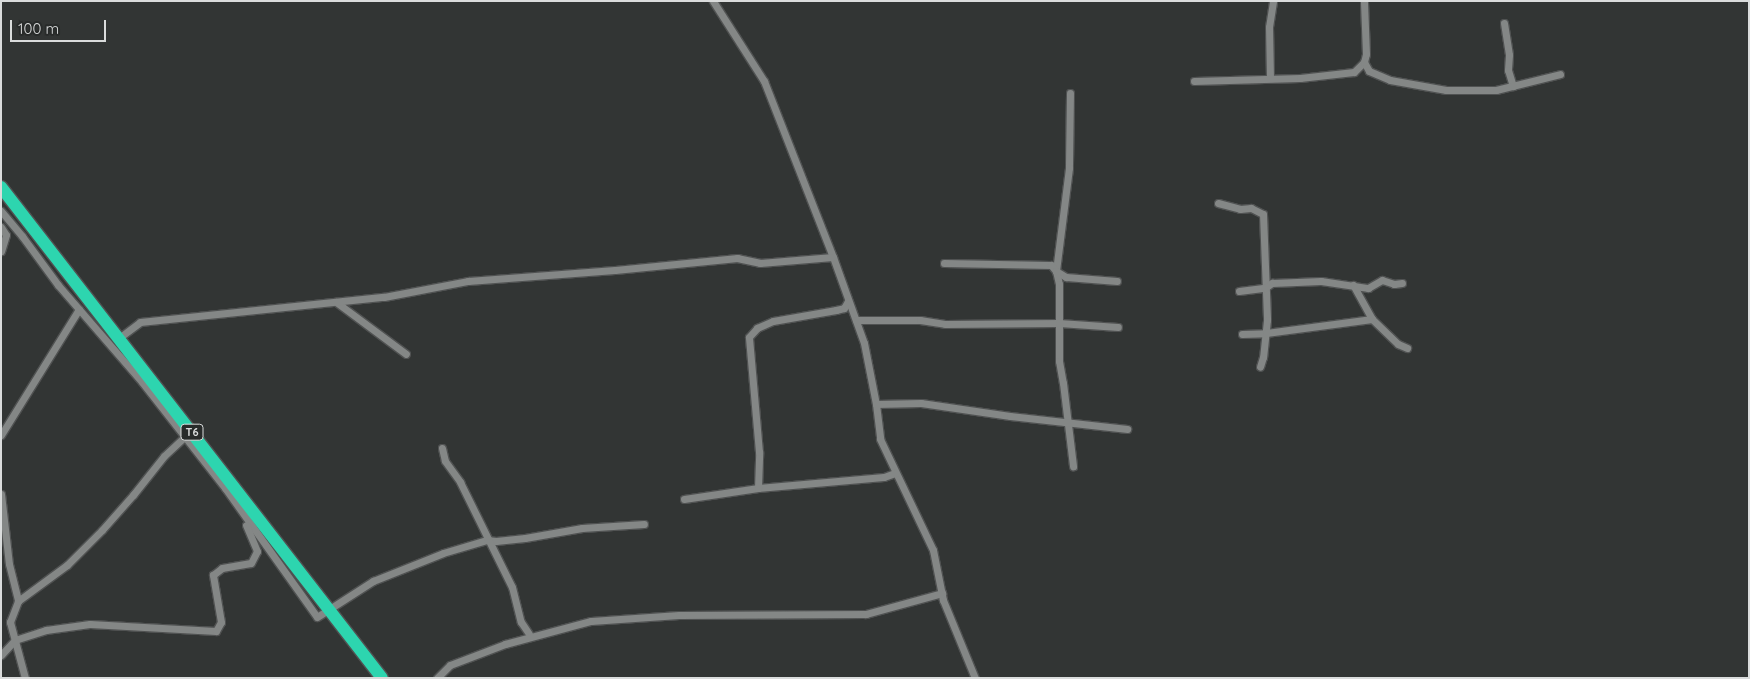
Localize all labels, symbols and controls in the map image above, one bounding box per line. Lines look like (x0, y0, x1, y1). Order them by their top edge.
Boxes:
scale bar (12, 10, 109, 42)
text: 100 m (18, 19, 59, 38)
road number: T6 (180, 424, 204, 441)

